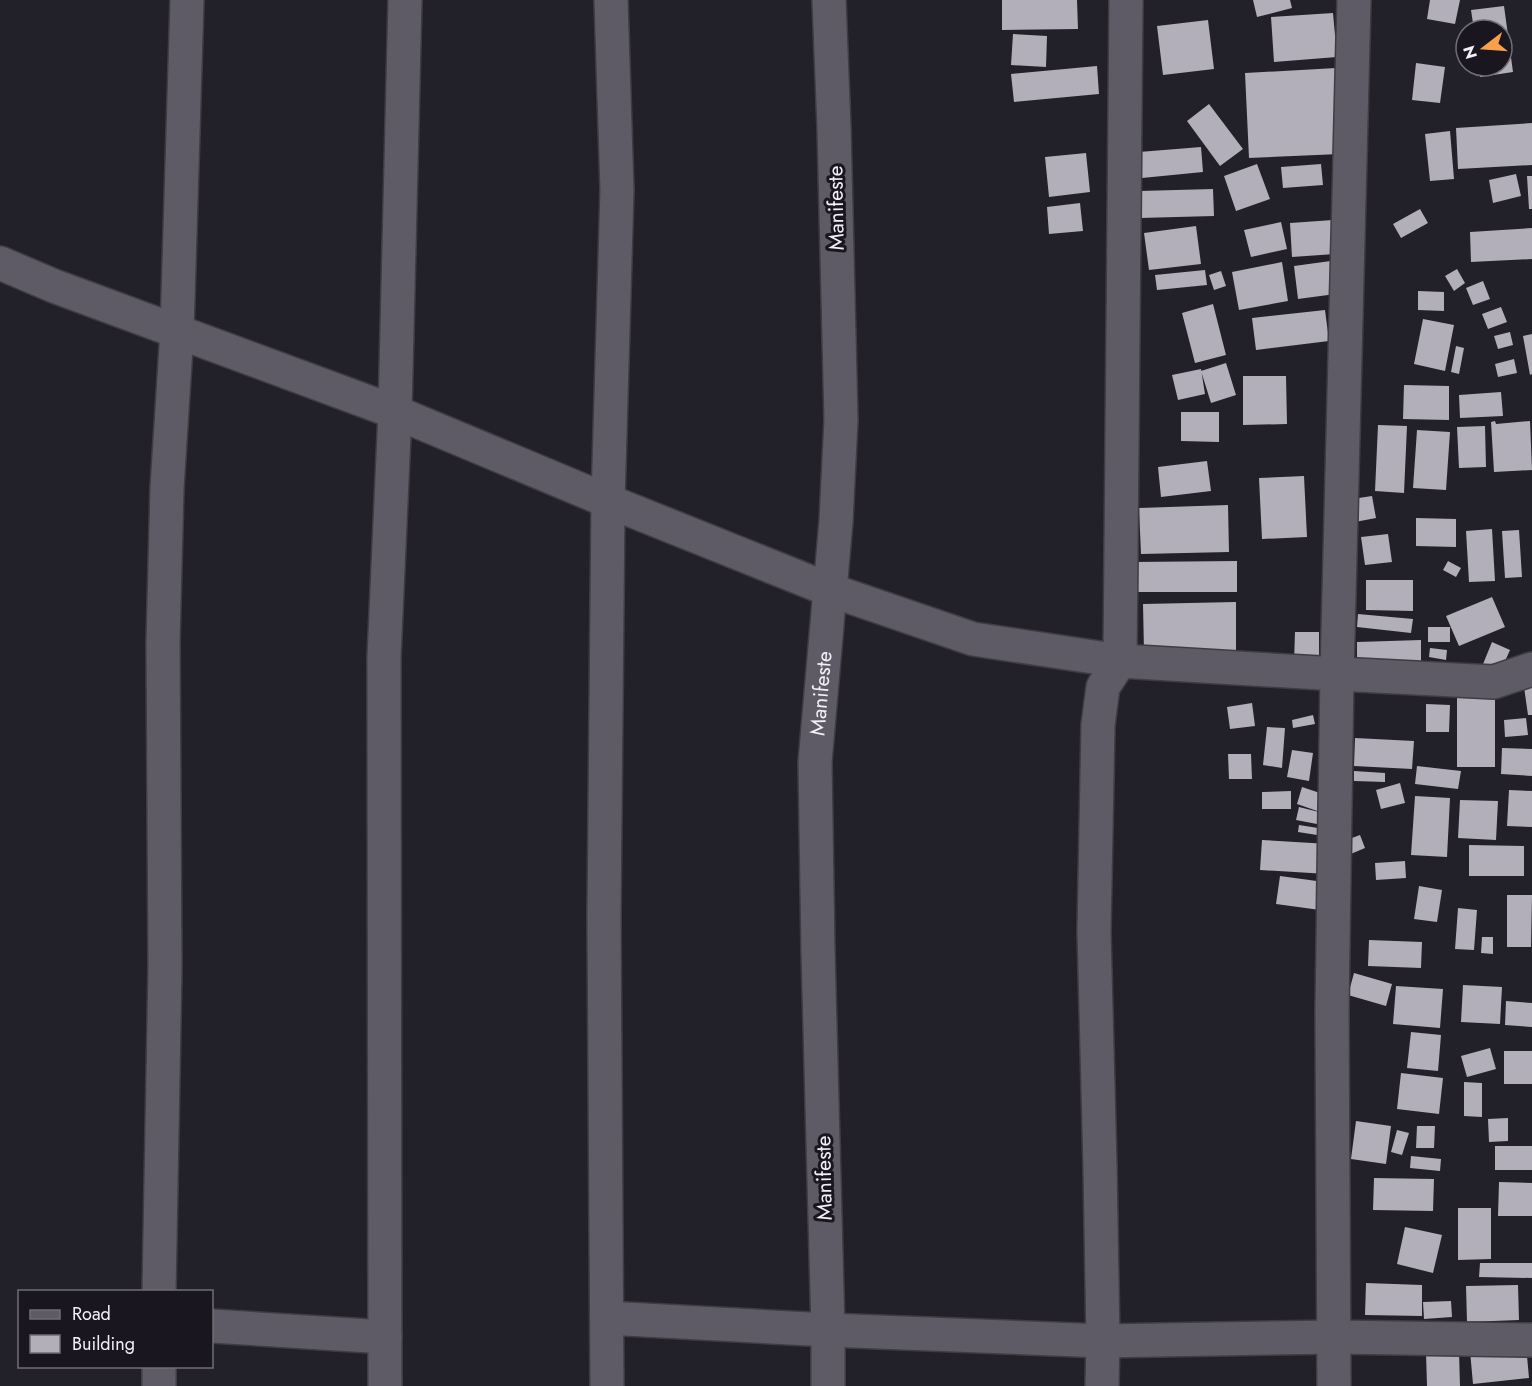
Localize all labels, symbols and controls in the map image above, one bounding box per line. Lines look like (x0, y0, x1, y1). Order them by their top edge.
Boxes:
north arrow (1454, 18, 1514, 78)
text: N (1457, 43, 1483, 62)
street label: Manifeste (820, 165, 852, 251)
street label: Manifeste (802, 650, 840, 737)
street label: Manifeste (808, 1135, 840, 1221)
legend (18, 1290, 213, 1368)
text: Road (72, 1301, 111, 1327)
text: Building (72, 1331, 135, 1357)

